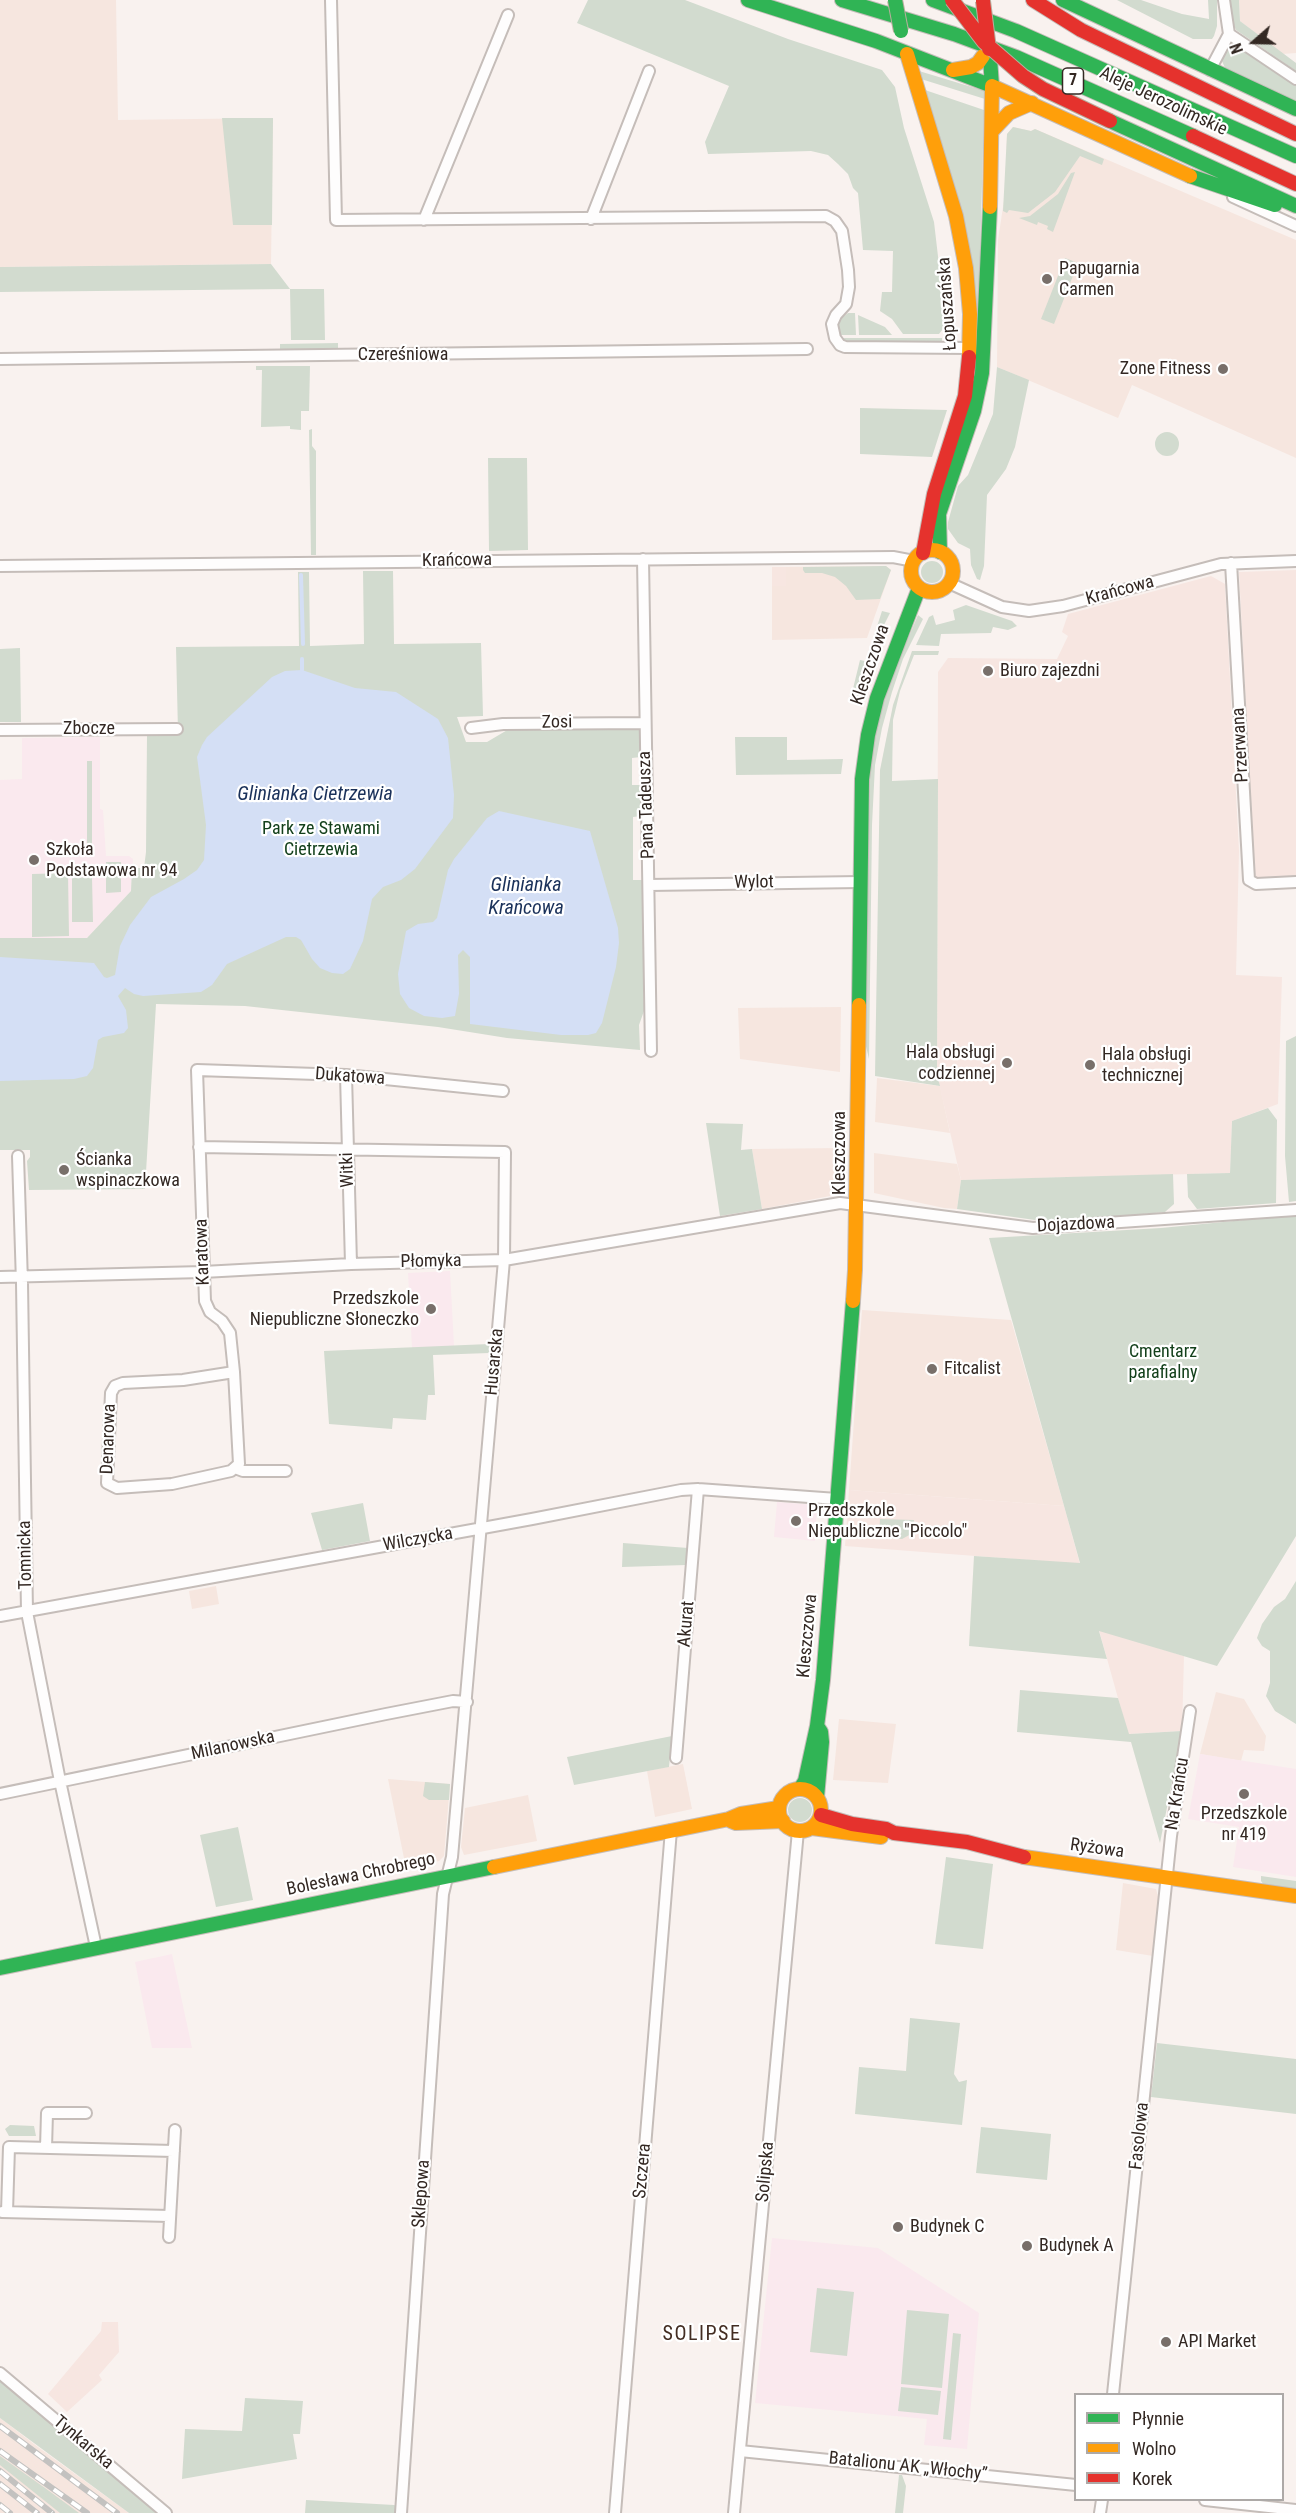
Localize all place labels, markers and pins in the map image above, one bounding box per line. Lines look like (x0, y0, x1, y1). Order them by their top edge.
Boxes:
place label: Papugarnia Carmen (1059, 258, 1140, 300)
marker: Papugarnia Carmen (1040, 272, 1054, 286)
place label: Zone Fitness (1120, 358, 1211, 380)
marker: Zone Fitness (1216, 362, 1230, 376)
place label: Biuro zajezdni (1000, 660, 1100, 682)
marker: Biuro zajezdni (981, 664, 995, 678)
place label: Szkoła Podstawowa nr 94 (46, 839, 177, 882)
marker: Szkoła Podstawowa nr 94 (27, 853, 41, 867)
place label: Hala obsługi codziennej (906, 1042, 995, 1084)
place label: Hala obsługi technicznej (1102, 1044, 1191, 1086)
marker: Hala obsługi codziennej (1000, 1056, 1014, 1070)
marker: Hala obsługi technicznej (1083, 1058, 1097, 1072)
place label: Ścianka wspinaczkowa (76, 1149, 180, 1192)
marker: Ścianka wspinaczkowa (57, 1163, 71, 1177)
place label: Przedszkole Niepubliczne Słoneczko (250, 1288, 419, 1330)
marker: Przedszkole Niepubliczne Słoneczko (424, 1302, 438, 1316)
place label: Fitcalist (944, 1358, 1001, 1380)
marker: Fitcalist (925, 1362, 939, 1376)
place label: Przedszkole Niepubliczne "Piccolo" (808, 1500, 967, 1543)
marker: Przedszkole Niepubliczne "Piccolo" (789, 1514, 803, 1528)
marker: Przedszkole nr 419 (1237, 1787, 1251, 1801)
place label: Przedszkole nr 419 (1201, 1803, 1287, 1846)
place label: Budynek C (910, 2216, 985, 2238)
marker: Budynek C (891, 2220, 905, 2234)
place label: Budynek A (1039, 2235, 1114, 2257)
marker: Budynek A (1020, 2239, 1034, 2253)
place label: API Market (1178, 2331, 1256, 2353)
marker: API Market (1159, 2335, 1173, 2349)

